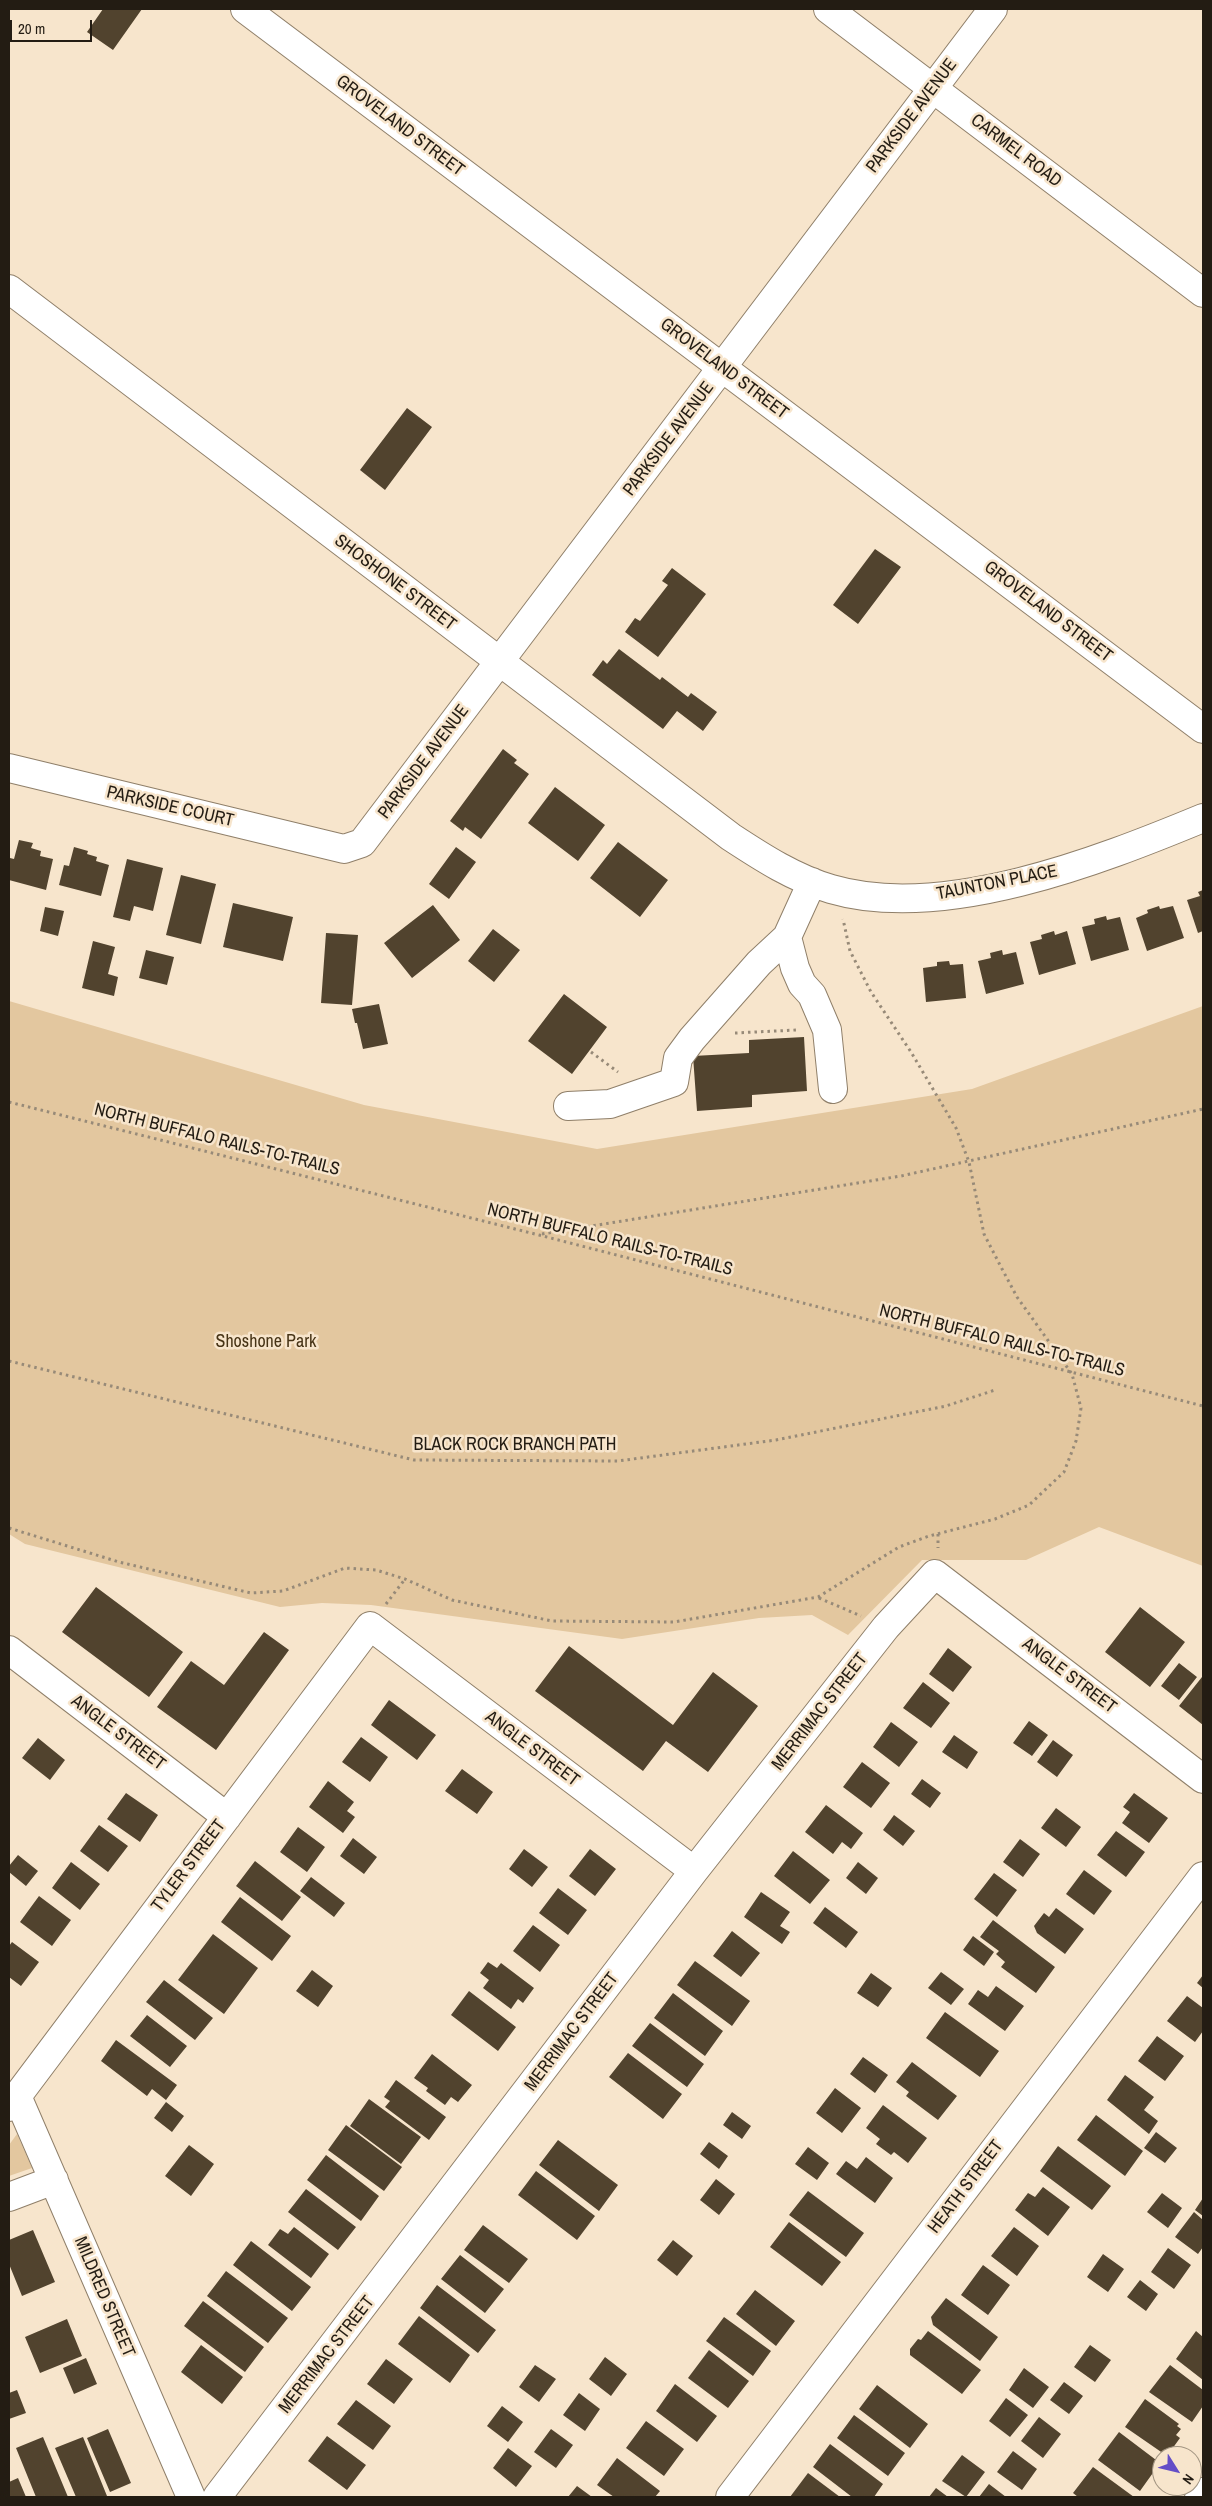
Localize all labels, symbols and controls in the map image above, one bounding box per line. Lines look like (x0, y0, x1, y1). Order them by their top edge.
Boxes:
scale bar (12, 10, 95, 42)
text: 20 m (18, 18, 45, 39)
street label: PARKSIDE AVENUE (862, 55, 962, 177)
street label: GROVELAND STREET (332, 71, 468, 181)
street label: CARMEL ROAD (966, 110, 1066, 192)
street label: GROVELAND STREET (656, 314, 792, 424)
street label: PARKSIDE AVENUE (619, 378, 719, 500)
street label: SHOSHONE STREET (330, 530, 460, 636)
street label: GROVELAND STREET (980, 557, 1116, 667)
street label: PARKSIDE AVENUE (374, 701, 474, 823)
street label: PARKSIDE COURT (104, 782, 236, 832)
street label: TAUNTON PLACE (935, 861, 1059, 905)
street label: NORTH BUFFALO RAILS-TO-TRAILS (92, 1099, 342, 1181)
street label: NORTH BUFFALO RAILS-TO-TRAILS (485, 1199, 735, 1281)
street label: NORTH BUFFALO RAILS-TO-TRAILS (877, 1300, 1127, 1382)
park label: Shoshone Park (216, 1331, 316, 1353)
street label: BLACK ROCK BRANCH PATH (414, 1434, 616, 1456)
street label: ANGLE STREET (1018, 1634, 1120, 1718)
street label: MERRIMAC STREET (768, 1649, 872, 1775)
street label: ANGLE STREET (67, 1691, 169, 1775)
street label: ANGLE STREET (481, 1707, 583, 1791)
street label: TYLER STREET (147, 1816, 231, 1916)
street label: MERRIMAC STREET (520, 1969, 624, 2095)
street label: HEATH STREET (924, 2136, 1008, 2238)
street label: MILDRED STREET (69, 2234, 139, 2360)
street label: MERRIMAC STREET (275, 2292, 379, 2418)
north arrow (1152, 2446, 1202, 2496)
text: N (1179, 2471, 1198, 2488)

